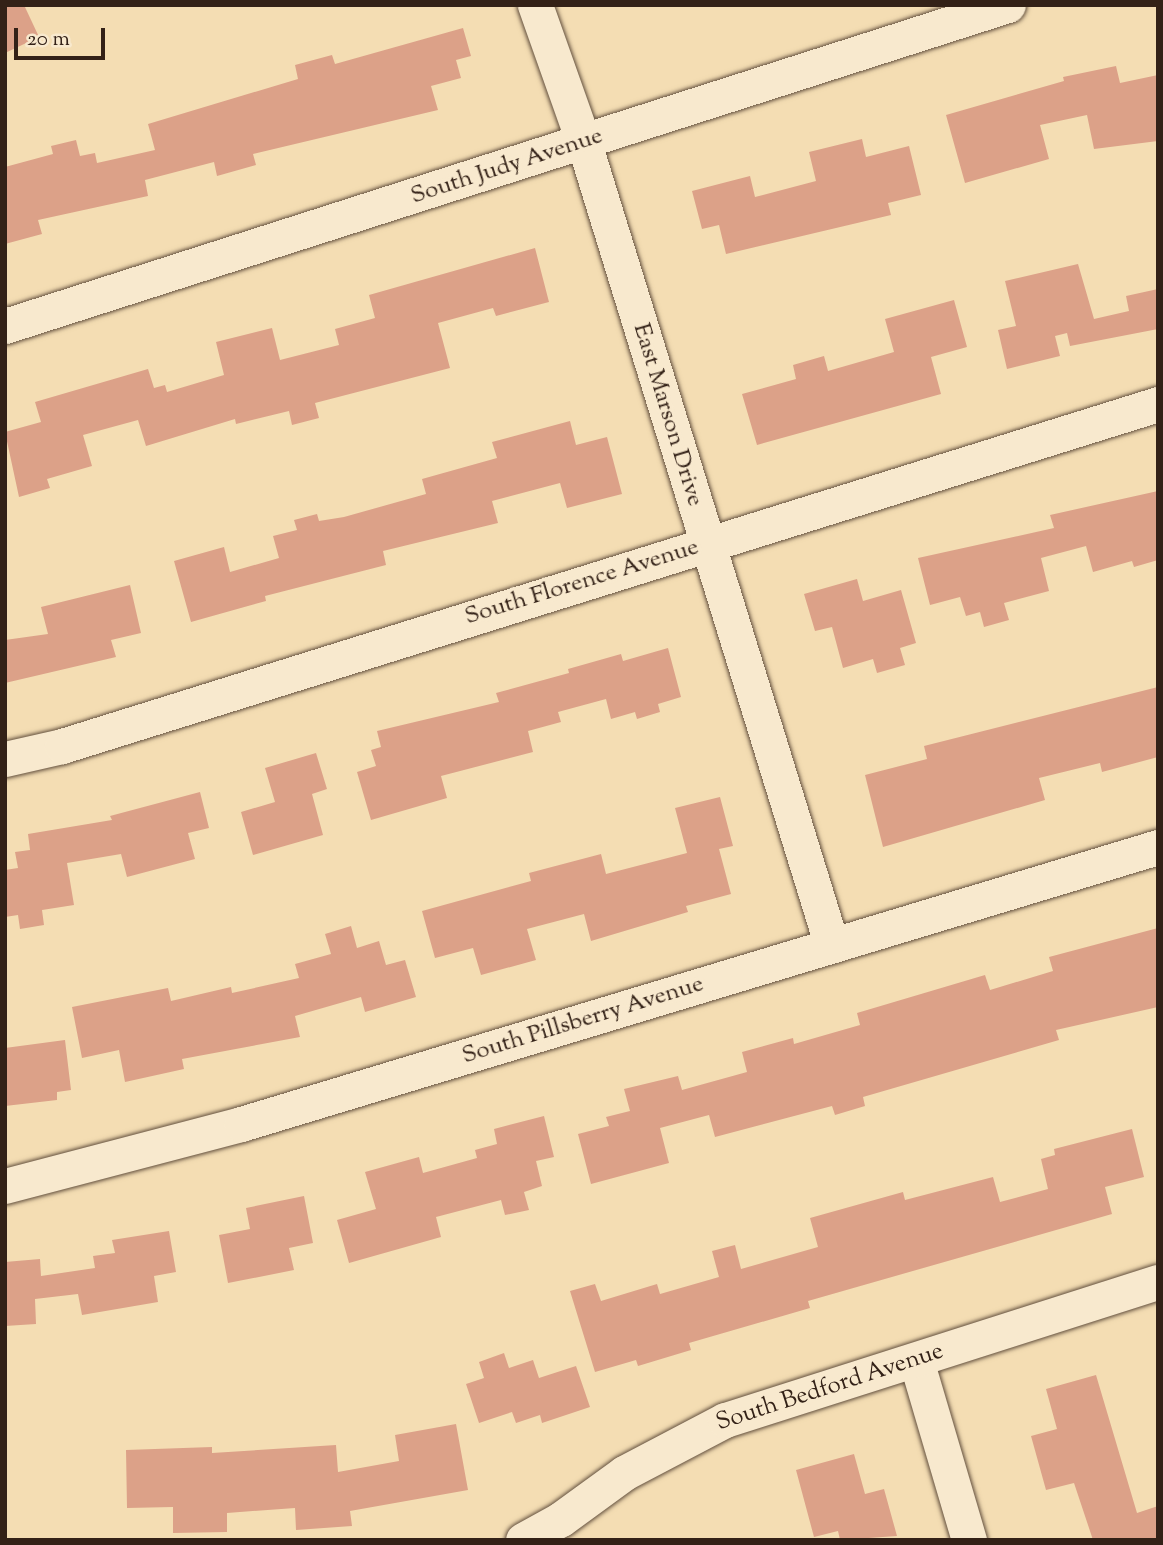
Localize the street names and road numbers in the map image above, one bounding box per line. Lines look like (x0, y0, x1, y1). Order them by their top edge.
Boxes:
street label: South Judy Avenue (407, 122, 607, 212)
street label: East Marson Drive (625, 320, 709, 510)
street label: South Florence Avenue (462, 534, 702, 632)
street label: South Pillsberry Avenue (459, 971, 707, 1071)
street label: South Bedford Avenue (713, 1338, 947, 1438)

